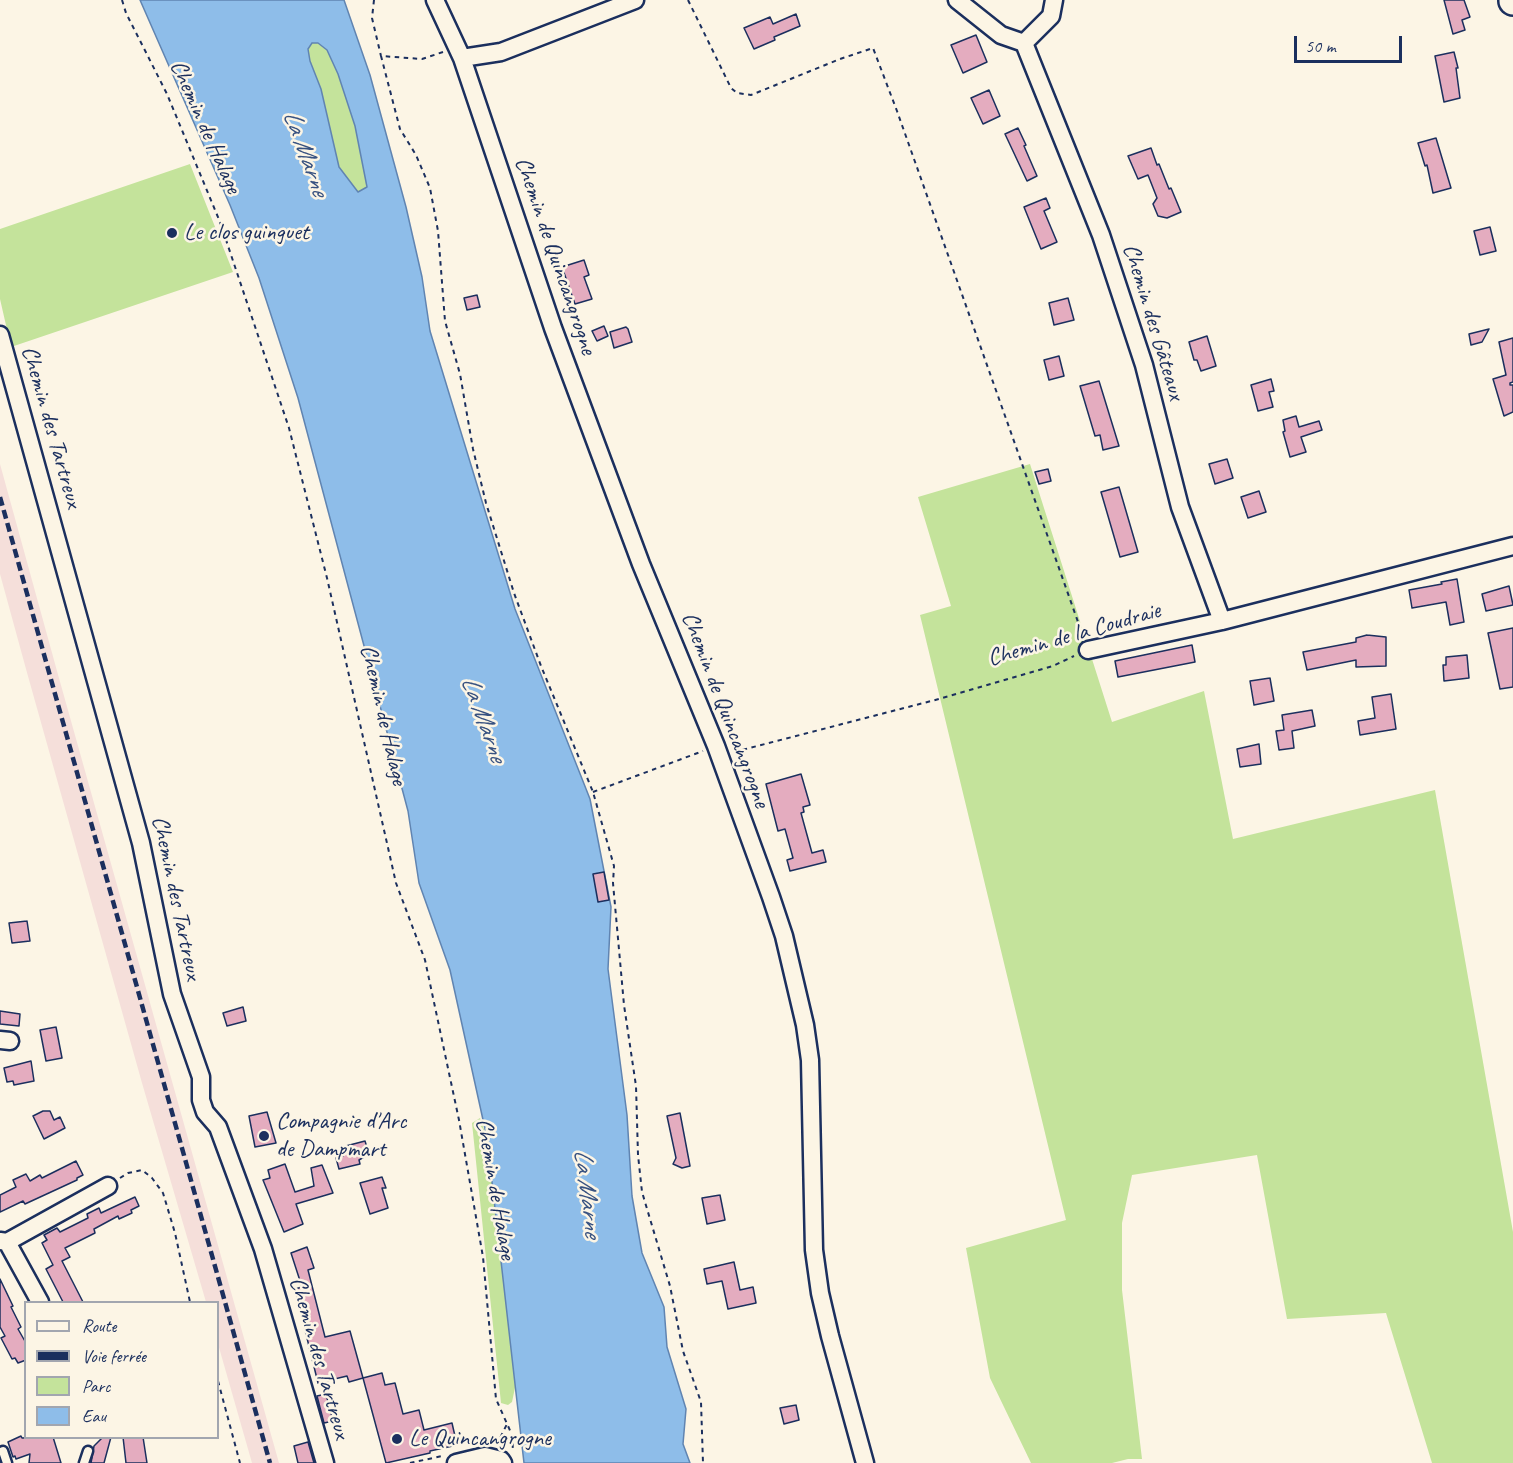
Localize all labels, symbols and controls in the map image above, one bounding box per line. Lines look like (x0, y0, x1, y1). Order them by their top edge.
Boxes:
scale bar (1297, 24, 1405, 62)
text: 50 m (1305, 35, 1336, 57)
street label: Chemin de Halage (163, 56, 247, 198)
water label: La Marne (275, 106, 335, 200)
street label: Chemin de Quincangrogne (508, 153, 602, 359)
place label: Le clos guinguet (184, 219, 309, 247)
marker: Le clos guinguet (165, 226, 179, 240)
street label: Chemin des Gâteaux (1116, 240, 1190, 404)
street label: Chemin des Tartreux (14, 343, 88, 511)
street label: Chemin de la Coudraie (984, 597, 1164, 673)
street label: Chemin de Quincangrogne (674, 608, 776, 812)
street label: Chemin de Halage (353, 642, 413, 788)
water label: La Marne (453, 672, 513, 766)
street label: Chemin des Tartreux (145, 813, 207, 983)
place label: Compagnie d'Arc de Dampmart (276, 1108, 406, 1164)
street label: Chemin de Halage (468, 1116, 522, 1262)
marker: Compagnie d'Arc de Dampmart (257, 1129, 271, 1143)
water label: La Marne (566, 1147, 608, 1239)
street label: Chemin des Tartreux (282, 1274, 356, 1442)
legend (24, 1301, 219, 1439)
text: Route (82, 1315, 116, 1337)
text: Voie ferrée (82, 1345, 146, 1367)
text: Parc (82, 1375, 110, 1397)
text: Eau (82, 1405, 106, 1427)
place label: Le Quincangrogne (409, 1425, 551, 1453)
marker: Le Quincangrogne (390, 1432, 404, 1446)

